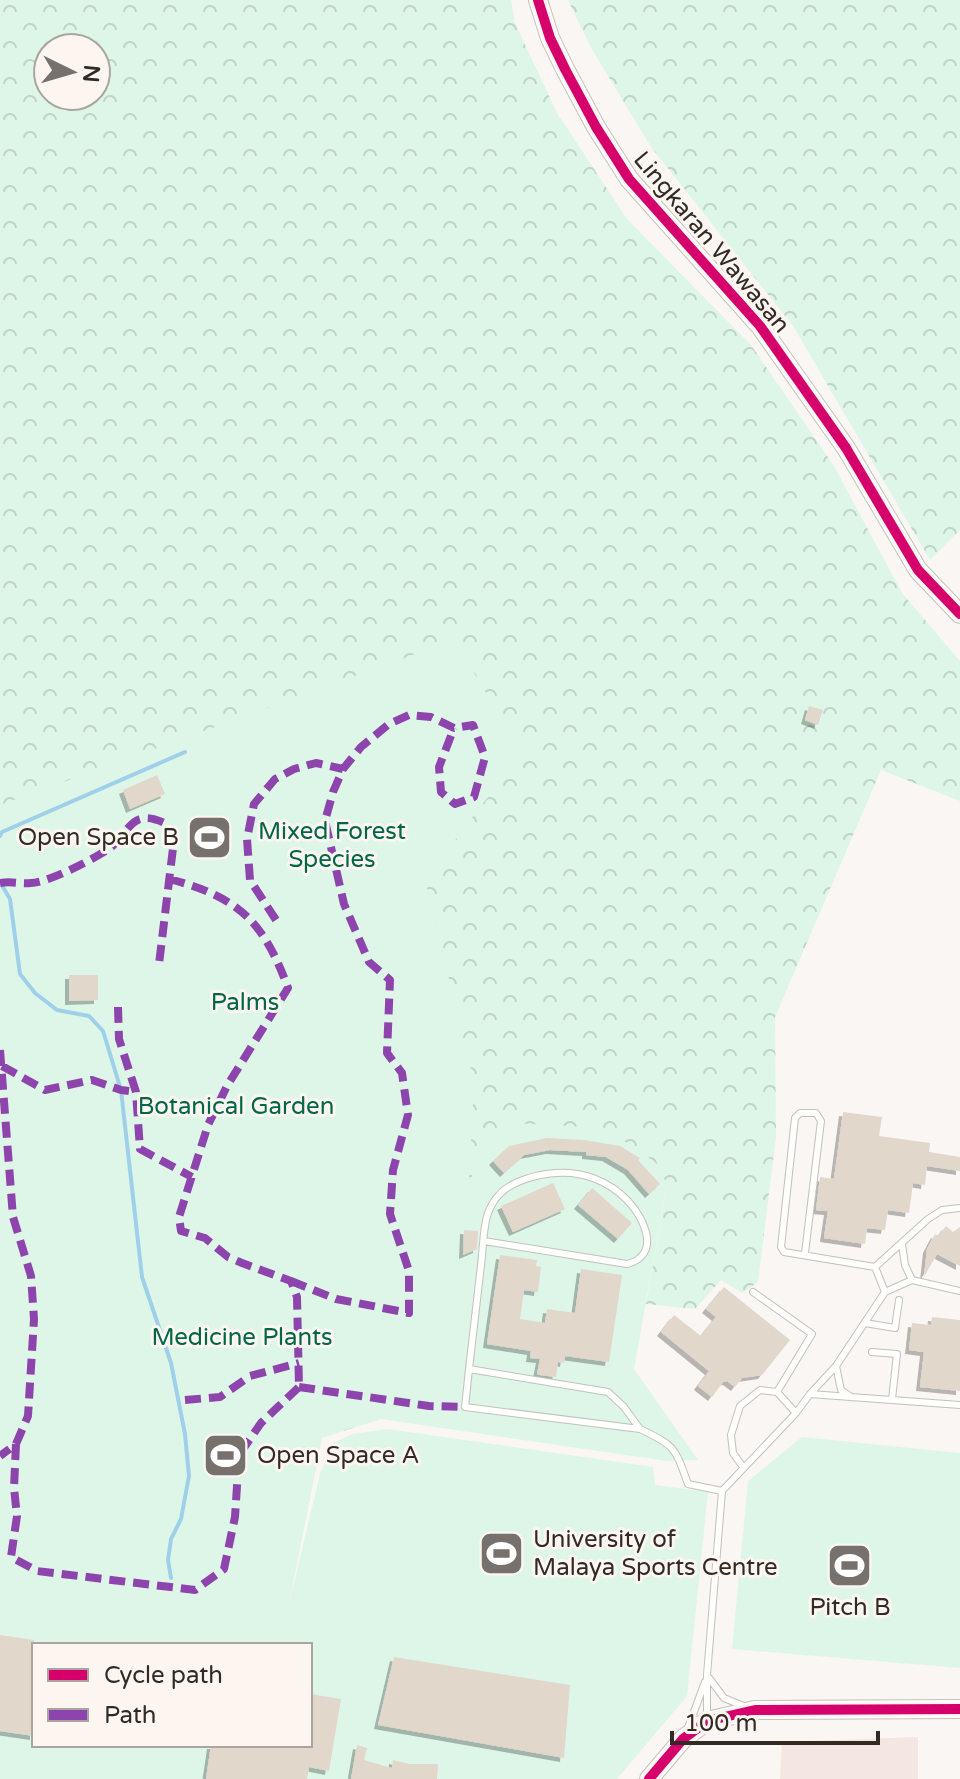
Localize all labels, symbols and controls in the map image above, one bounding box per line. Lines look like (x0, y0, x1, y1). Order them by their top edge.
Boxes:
north arrow (32, 32, 112, 112)
text: N (77, 64, 105, 84)
street label: Lingkaran Wawasan (627, 146, 796, 339)
sports icon: Open Space B (186, 813, 234, 861)
park label: Mixed Forest Species (258, 817, 406, 874)
place label: Open Space B (18, 823, 179, 852)
park label: Palms (211, 988, 279, 1017)
park label: Botanical Garden (138, 1092, 334, 1121)
park label: Medicine Plants (151, 1323, 333, 1352)
sports icon: Open Space A (202, 1431, 250, 1479)
place label: Open Space A (257, 1441, 420, 1470)
place label: University of Malaya Sports Centre (533, 1525, 778, 1582)
sports icon: University of Malaya Sports Centre (478, 1529, 526, 1577)
sports icon: Pitch B (826, 1541, 874, 1589)
place label: Pitch B (809, 1593, 891, 1622)
legend (32, 1643, 312, 1747)
text: Cycle path (104, 1661, 223, 1690)
scale bar (672, 1695, 878, 1745)
text: Path (104, 1701, 157, 1730)
text: 100 m (684, 1709, 758, 1738)

